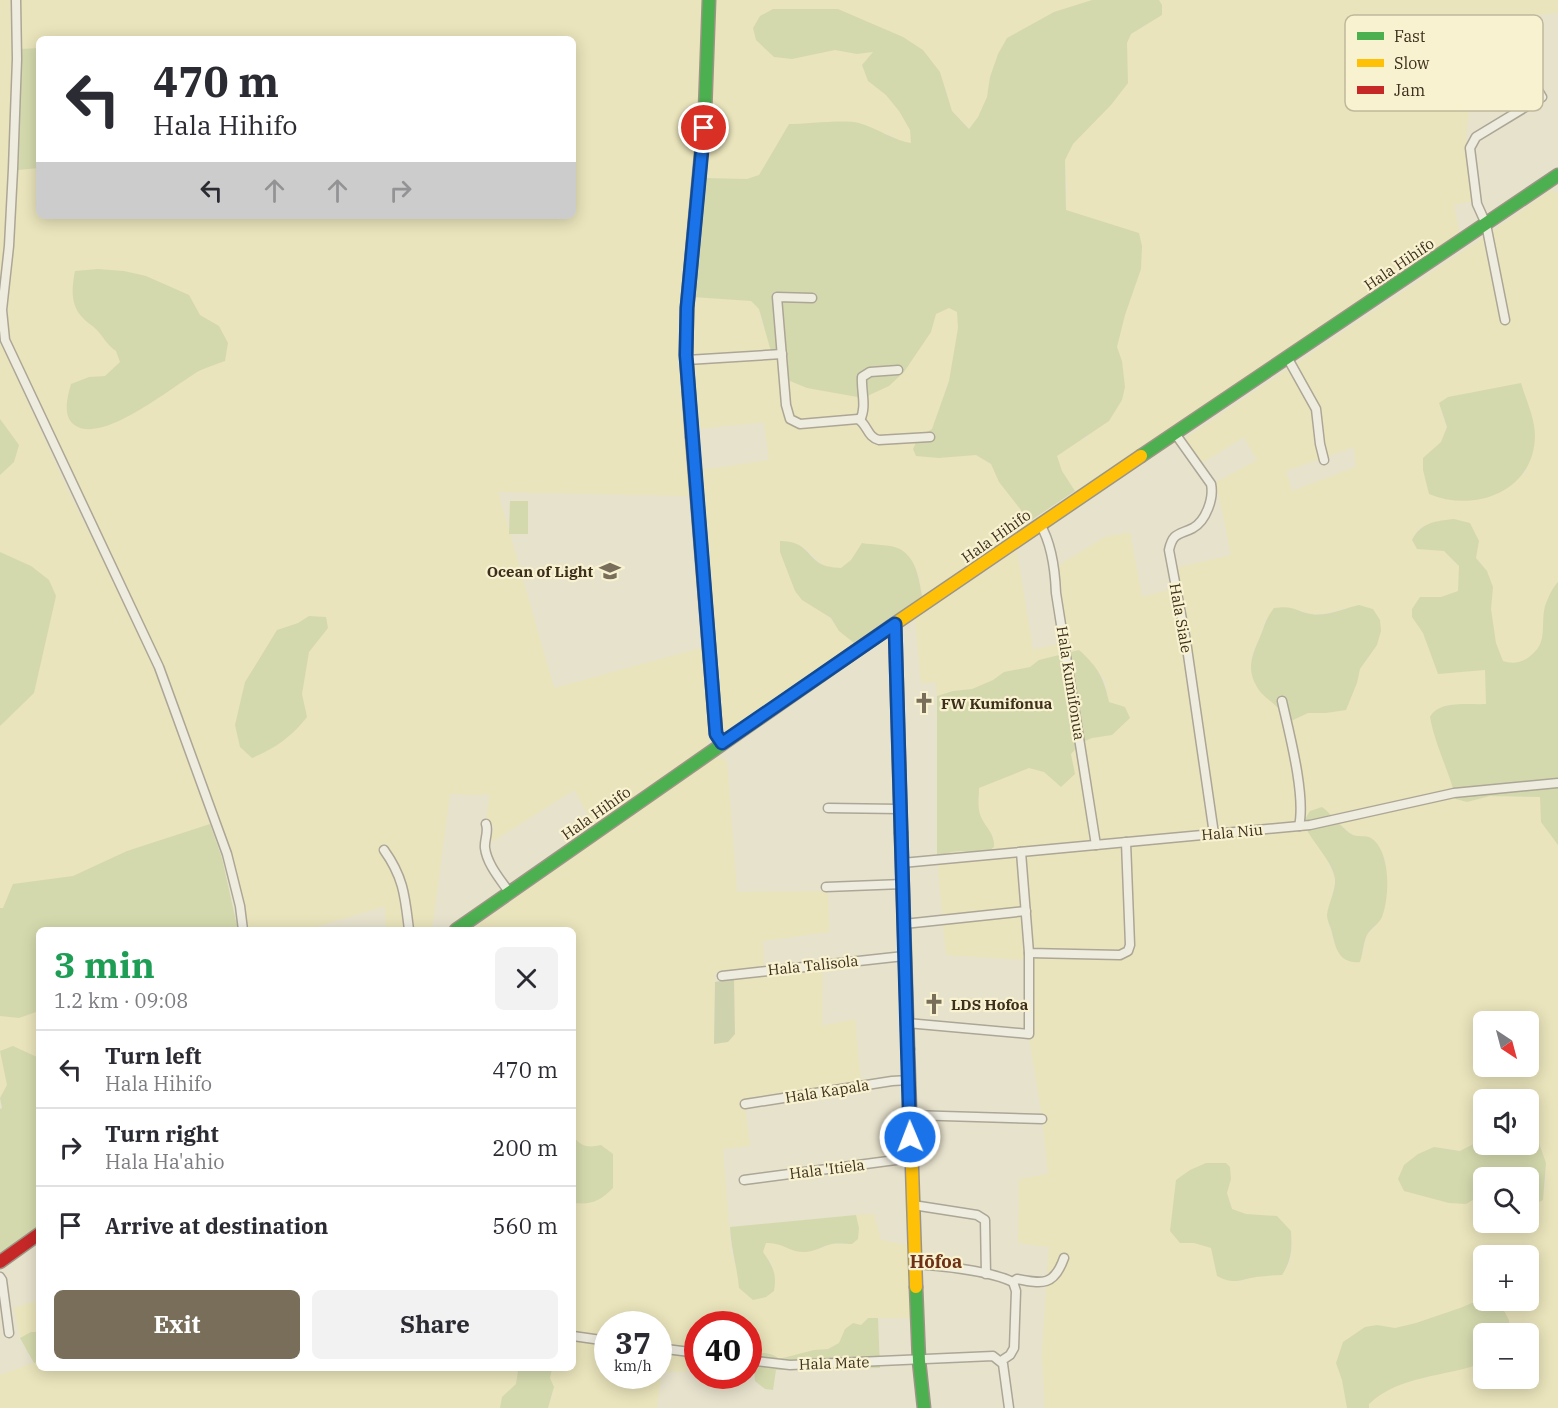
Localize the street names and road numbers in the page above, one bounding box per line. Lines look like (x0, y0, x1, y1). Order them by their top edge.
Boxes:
street label: Hala Hihifo (1360, 234, 1438, 294)
street label: Hala Hihifo (958, 505, 1034, 567)
street label: Hala Siale (1166, 582, 1196, 654)
street label: Hala Kumifonua (1053, 625, 1089, 741)
street label: Hala Hihifo (558, 782, 634, 844)
street label: Hala Niu (1200, 820, 1264, 844)
street label: Hala Talisola (767, 951, 859, 979)
street label: Hala Kapala (784, 1075, 870, 1107)
street label: Hala 'Itiela (788, 1155, 866, 1183)
street label: Hala Mate (798, 1352, 870, 1374)

